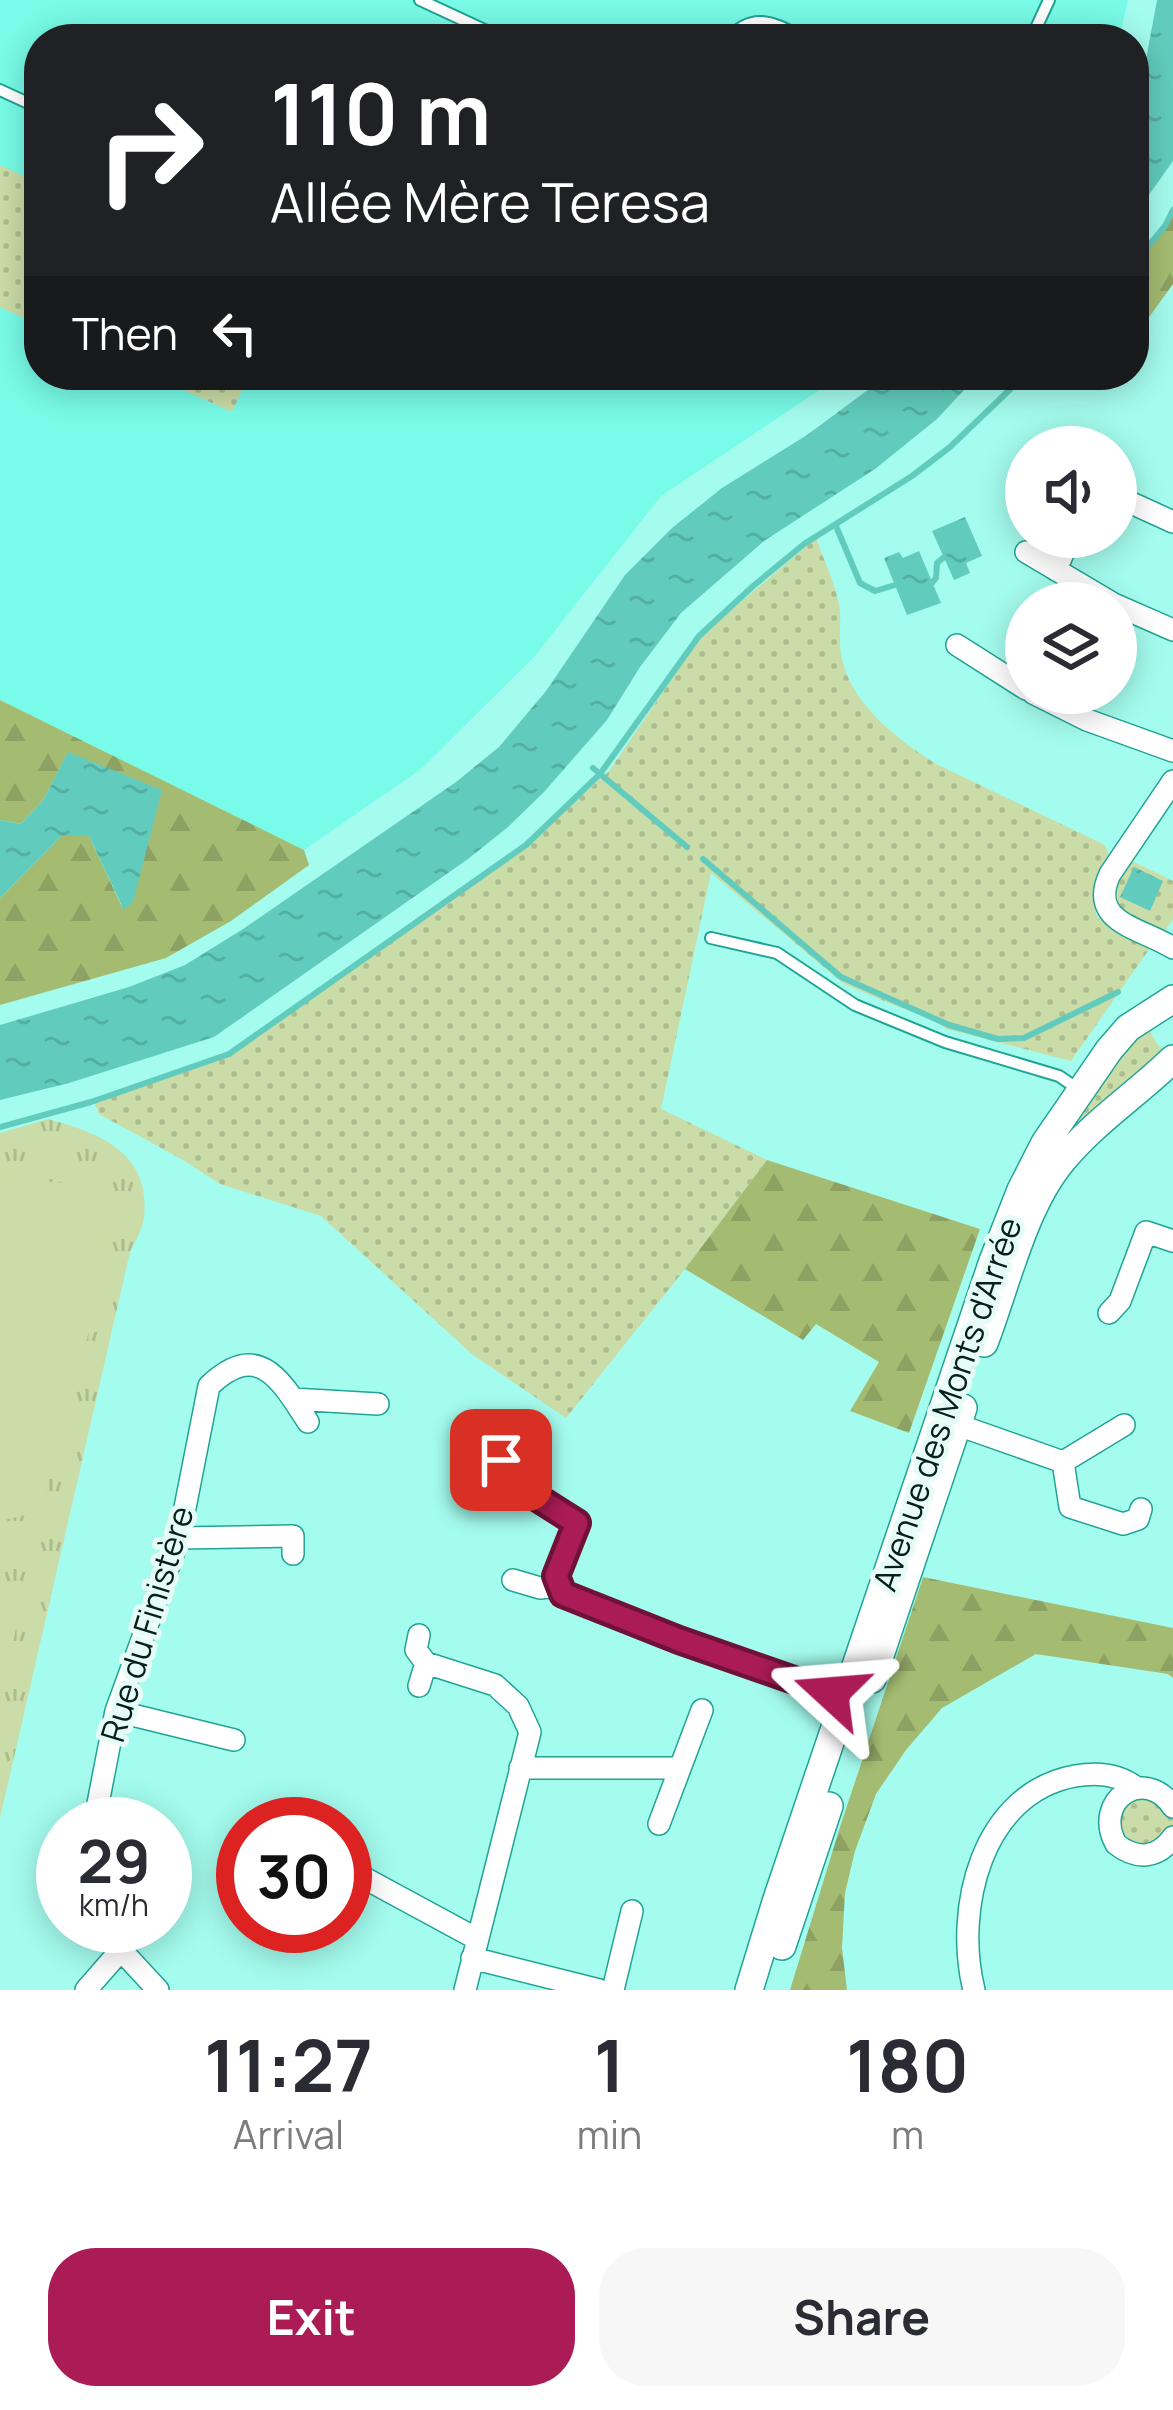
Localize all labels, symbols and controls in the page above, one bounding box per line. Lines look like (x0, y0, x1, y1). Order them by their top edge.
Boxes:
text: 110 m (270, 55, 491, 170)
icon: right (72, 72, 228, 228)
text: Allée Mère Teresa (270, 164, 710, 238)
icon: left (202, 300, 268, 366)
text: Then (72, 302, 178, 364)
map controls (1005, 426, 1137, 714)
button: sound (1005, 426, 1137, 558)
button: layers (1005, 582, 1137, 714)
street label: Avenue des Monts d'Arrée (861, 1211, 1032, 1597)
pin (450, 1409, 552, 1511)
icon: arrive (468, 1427, 534, 1493)
street label: Rue du Finistère (89, 1500, 204, 1747)
position arrow (768, 1630, 894, 1756)
speed limit sign: 30 (216, 1797, 372, 1953)
text: 29 (77, 1819, 151, 1901)
text: km/h (79, 1884, 149, 1925)
text: 11:27 (204, 2015, 373, 2114)
text: 1 (594, 2015, 625, 2114)
text: 180 (846, 2015, 969, 2114)
text: Arrival (233, 2107, 344, 2161)
text: min (577, 2107, 642, 2161)
text: m (891, 2107, 924, 2161)
button: Exit (48, 2248, 575, 2386)
button: Share (599, 2248, 1125, 2386)

